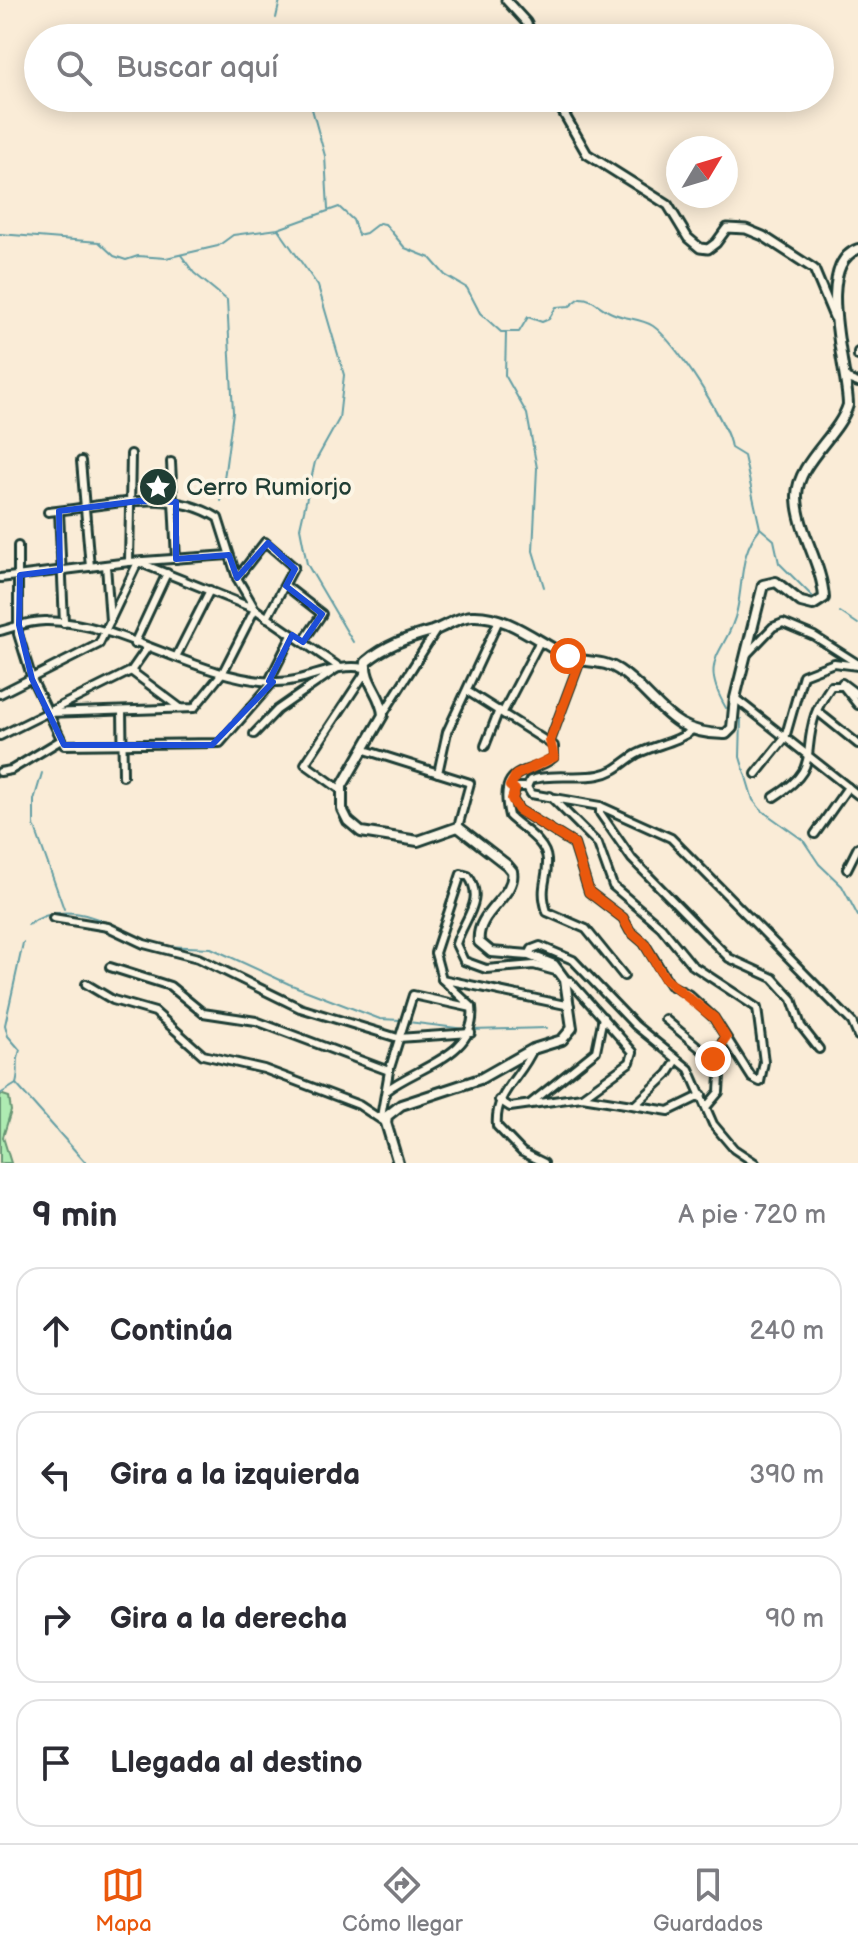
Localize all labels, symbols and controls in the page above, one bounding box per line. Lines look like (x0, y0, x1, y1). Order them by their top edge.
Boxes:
search box (24, 24, 834, 112)
icon: search (52, 46, 96, 90)
text: Buscar aquí (116, 50, 278, 86)
north arrow (666, 136, 738, 208)
place icon: Cerro Rumiorjo (137, 466, 179, 508)
place label: Cerro Rumiorjo (186, 473, 352, 502)
route start (550, 638, 586, 674)
route end (695, 1041, 731, 1077)
text: 9 min (32, 1195, 117, 1236)
text: A pie · 720 m (678, 1200, 826, 1231)
icon: ahead (34, 1309, 78, 1353)
text: Continúa (110, 1313, 233, 1349)
text: 240 m (749, 1316, 824, 1347)
icon: left (34, 1453, 78, 1497)
text: Gira a la izquierda (110, 1457, 360, 1493)
text: 390 m (749, 1460, 824, 1491)
icon: right (34, 1597, 78, 1641)
text: Gira a la derecha (110, 1601, 347, 1637)
text: 90 m (765, 1604, 824, 1635)
icon: arrive (34, 1741, 78, 1785)
text: Llegada al destino (110, 1745, 363, 1781)
tab: Mapa (95, 1863, 152, 1938)
tab: Cómo llegar (342, 1863, 463, 1938)
tab: Guardados (653, 1863, 763, 1938)

